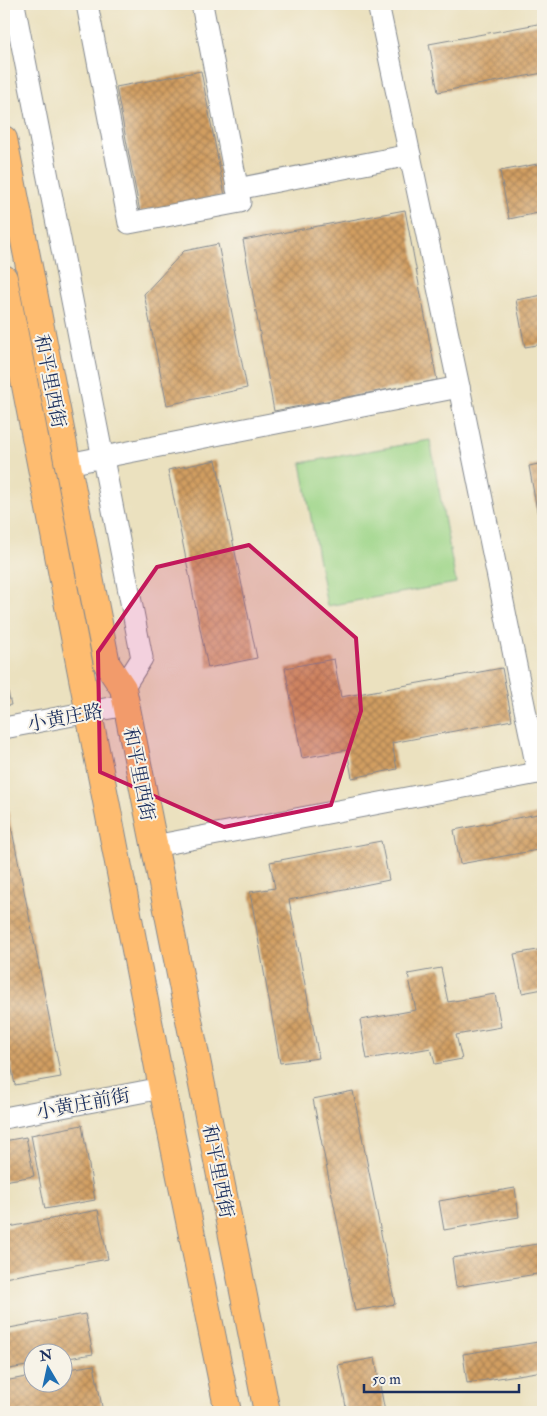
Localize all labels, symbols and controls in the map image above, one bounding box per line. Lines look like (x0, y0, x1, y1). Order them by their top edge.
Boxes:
street label: 和平里西街 (29, 332, 71, 430)
street label: 小黄庄路 (26, 699, 105, 737)
street label: 和平里西街 (118, 725, 160, 823)
street label: 小黄庄前街 (34, 1083, 132, 1125)
street label: 和平里西街 (197, 1122, 239, 1220)
north arrow (22, 1344, 72, 1394)
text: N (38, 1346, 54, 1365)
scale bar (364, 1361, 520, 1393)
text: 50 m (372, 1370, 401, 1389)

